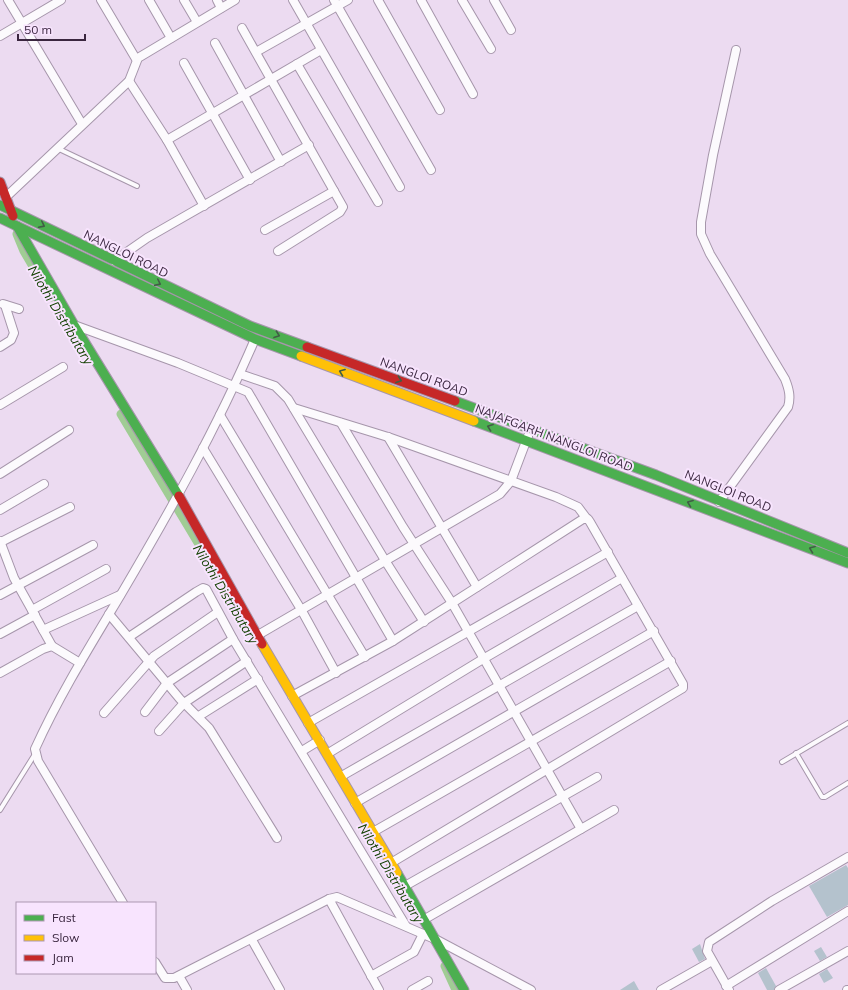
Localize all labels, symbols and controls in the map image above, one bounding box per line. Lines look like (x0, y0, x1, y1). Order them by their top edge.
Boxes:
scale bar (18, 16, 85, 42)
text: 50 m (24, 22, 52, 37)
one-way arrow (37, 220, 45, 228)
street label: NANGLOI ROAD (81, 227, 171, 281)
water label: Nilothi Distributary (25, 262, 98, 369)
one-way arrow (154, 278, 162, 286)
one-way arrow (273, 331, 280, 339)
street label: NANGLOI ROAD (378, 354, 470, 399)
one-way arrow (339, 368, 346, 376)
one-way arrow (396, 376, 403, 384)
street label: NAJAFGARH NANGLOI ROAD (473, 400, 635, 475)
one-way arrow (487, 423, 494, 432)
street label: NANGLOI ROAD (683, 466, 774, 515)
one-way arrow (687, 499, 694, 507)
water label: Nilothi Distributary (190, 541, 263, 648)
one-way arrow (808, 546, 815, 554)
water label: Nilothi Distributary (355, 820, 428, 927)
legend (16, 902, 156, 974)
text: Fast (52, 910, 76, 925)
text: Slow (52, 930, 80, 945)
text: Jam (52, 950, 74, 965)

